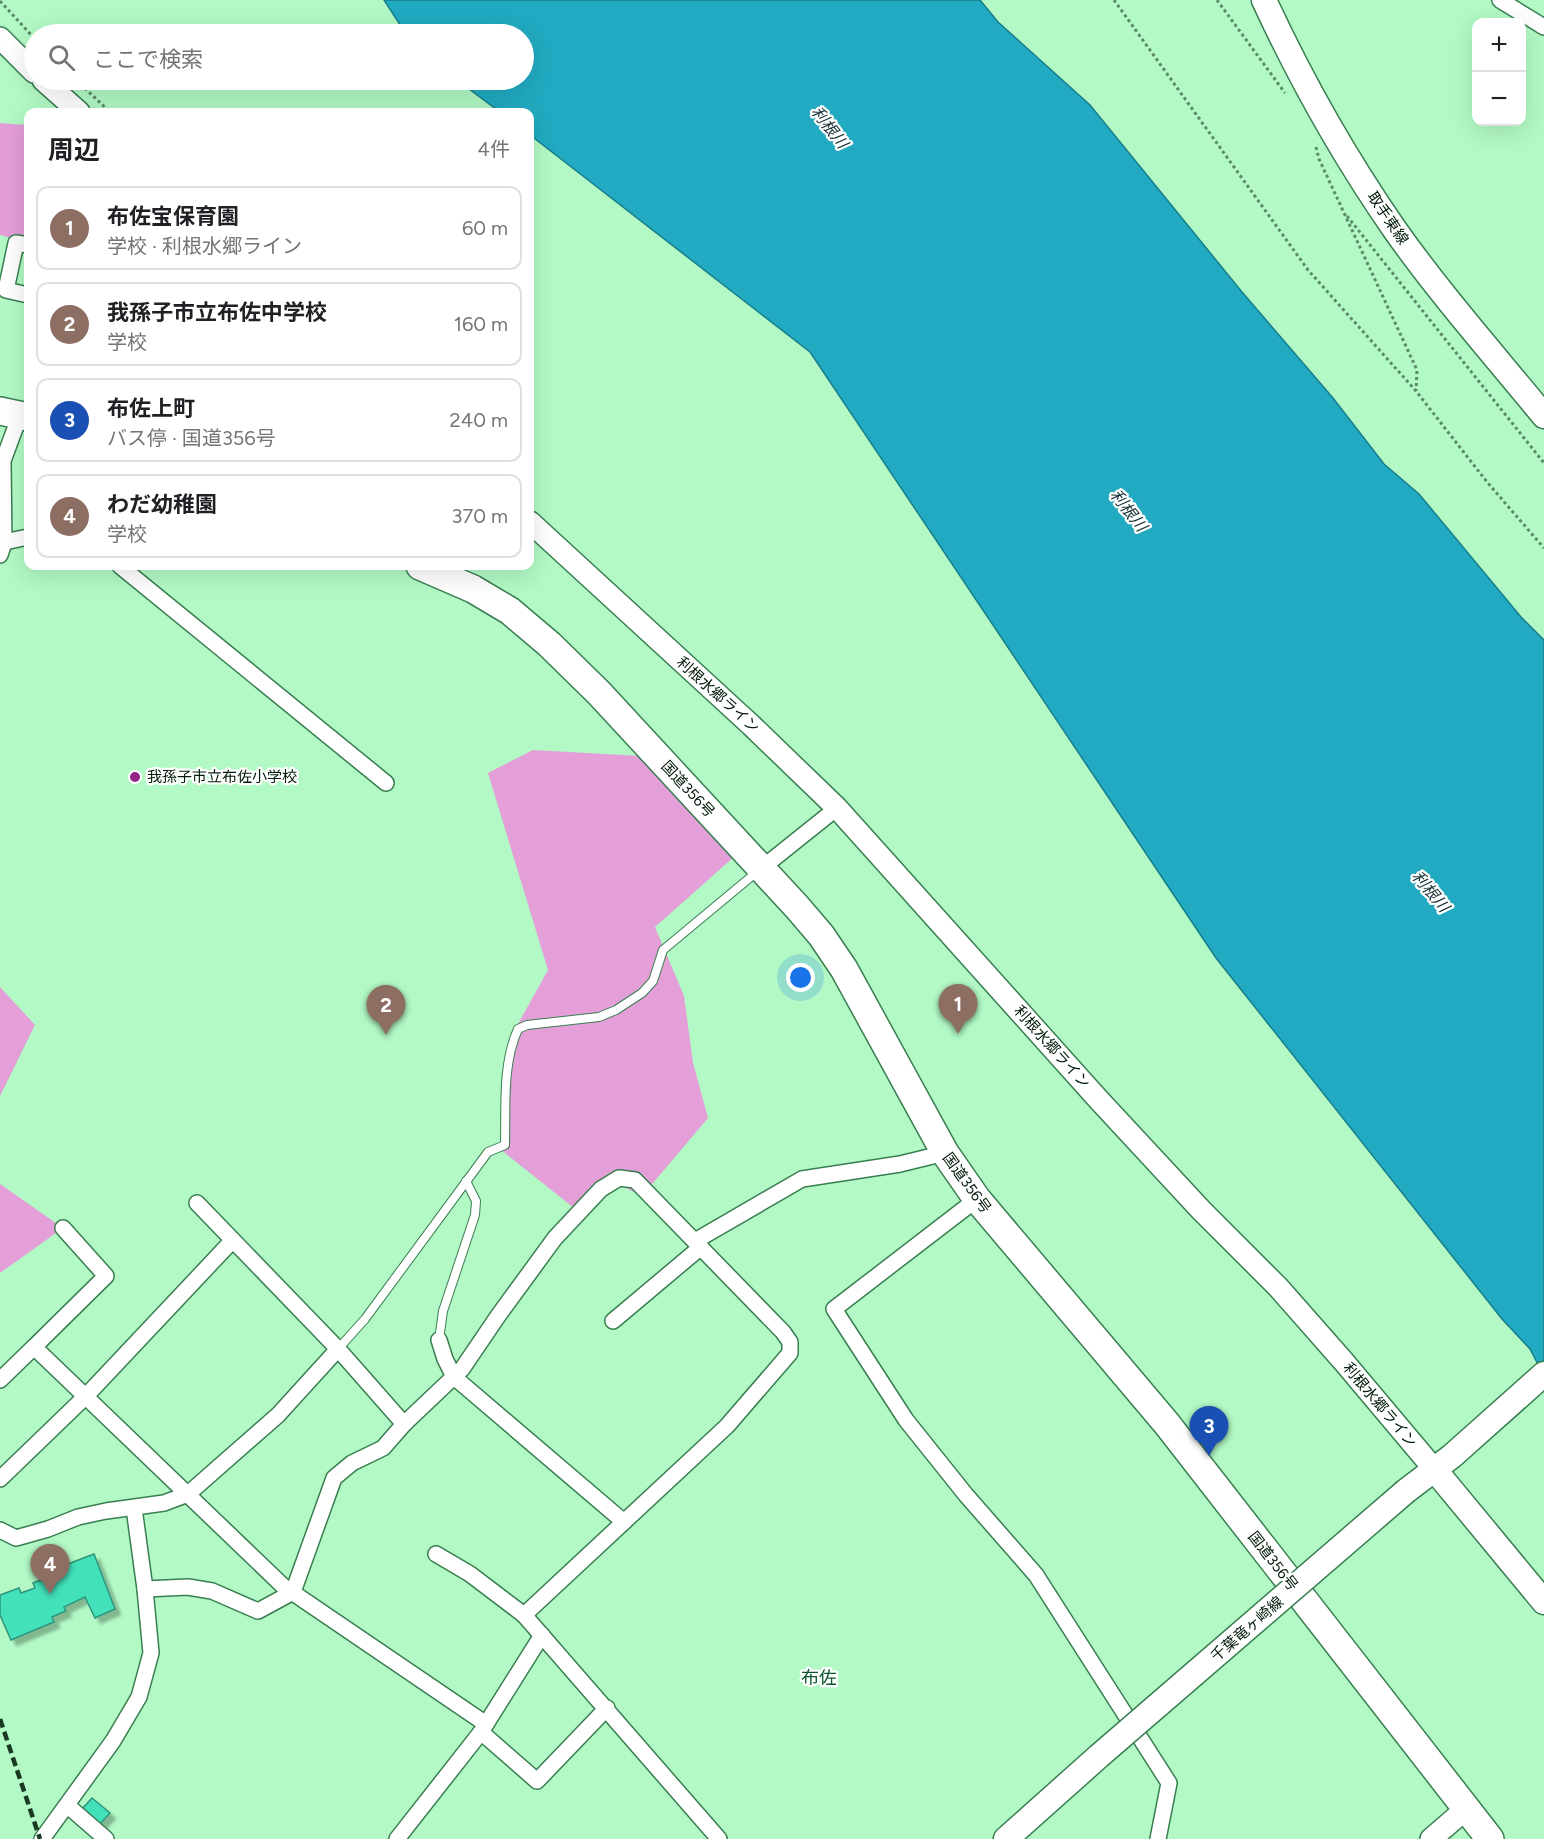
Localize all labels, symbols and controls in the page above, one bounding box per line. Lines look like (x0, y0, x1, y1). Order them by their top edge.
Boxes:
map controls (1472, 18, 1526, 126)
button: + (1472, 18, 1526, 72)
search box (24, 24, 534, 90)
icon: search (45, 41, 78, 74)
text: ここで検索 (93, 46, 203, 73)
button: − (1472, 72, 1526, 126)
water label: 利根川 (807, 103, 853, 154)
text: 周辺 (48, 134, 100, 166)
text: 4件 (478, 137, 510, 161)
street label: 取手東線 (1364, 188, 1412, 248)
text: 布佐宝保育園 (107, 203, 239, 230)
text: 1 (65, 216, 74, 240)
text: 60 m (462, 216, 508, 240)
text: 学校 · 利根水郷ライン (107, 234, 302, 258)
text: 我孫子市立布佐中学校 (107, 299, 327, 326)
text: 2 (64, 312, 75, 336)
text: 160 m (454, 312, 508, 336)
text: 学校 (107, 330, 147, 354)
text: 布佐上町 (107, 395, 195, 422)
text: 3 (64, 408, 75, 432)
text: 240 m (450, 408, 508, 432)
text: バス停 · 国道356号 (107, 426, 276, 450)
water label: 利根川 (1106, 486, 1152, 537)
text: わだ幼稚園 (107, 491, 217, 518)
text: 4 (63, 504, 76, 528)
text: 370 m (452, 504, 508, 528)
text: 学校 (107, 522, 147, 546)
street label: 利根水郷ライン (673, 653, 763, 737)
street label: 国道356号 (657, 757, 719, 821)
place label: 我孫子市立布佐小学校 (147, 768, 297, 786)
marker: 我孫子市立布佐小学校 (128, 770, 142, 784)
water label: 利根川 (1408, 867, 1455, 917)
your location (786, 963, 815, 992)
pin: 1 (938, 984, 978, 1034)
pin: 2 (366, 986, 406, 1035)
street label: 利根水郷ライン (1010, 1002, 1094, 1092)
street label: 国道356号 (939, 1149, 995, 1217)
street label: 利根水郷ライン (1339, 1359, 1421, 1451)
pin: 3 (1190, 1406, 1228, 1456)
street label: 国道356号 (1244, 1528, 1302, 1594)
pin: 4 (31, 1544, 70, 1594)
street label: 千葉竜ヶ崎線 (1207, 1593, 1287, 1665)
district label: 布佐 (801, 1667, 837, 1689)

